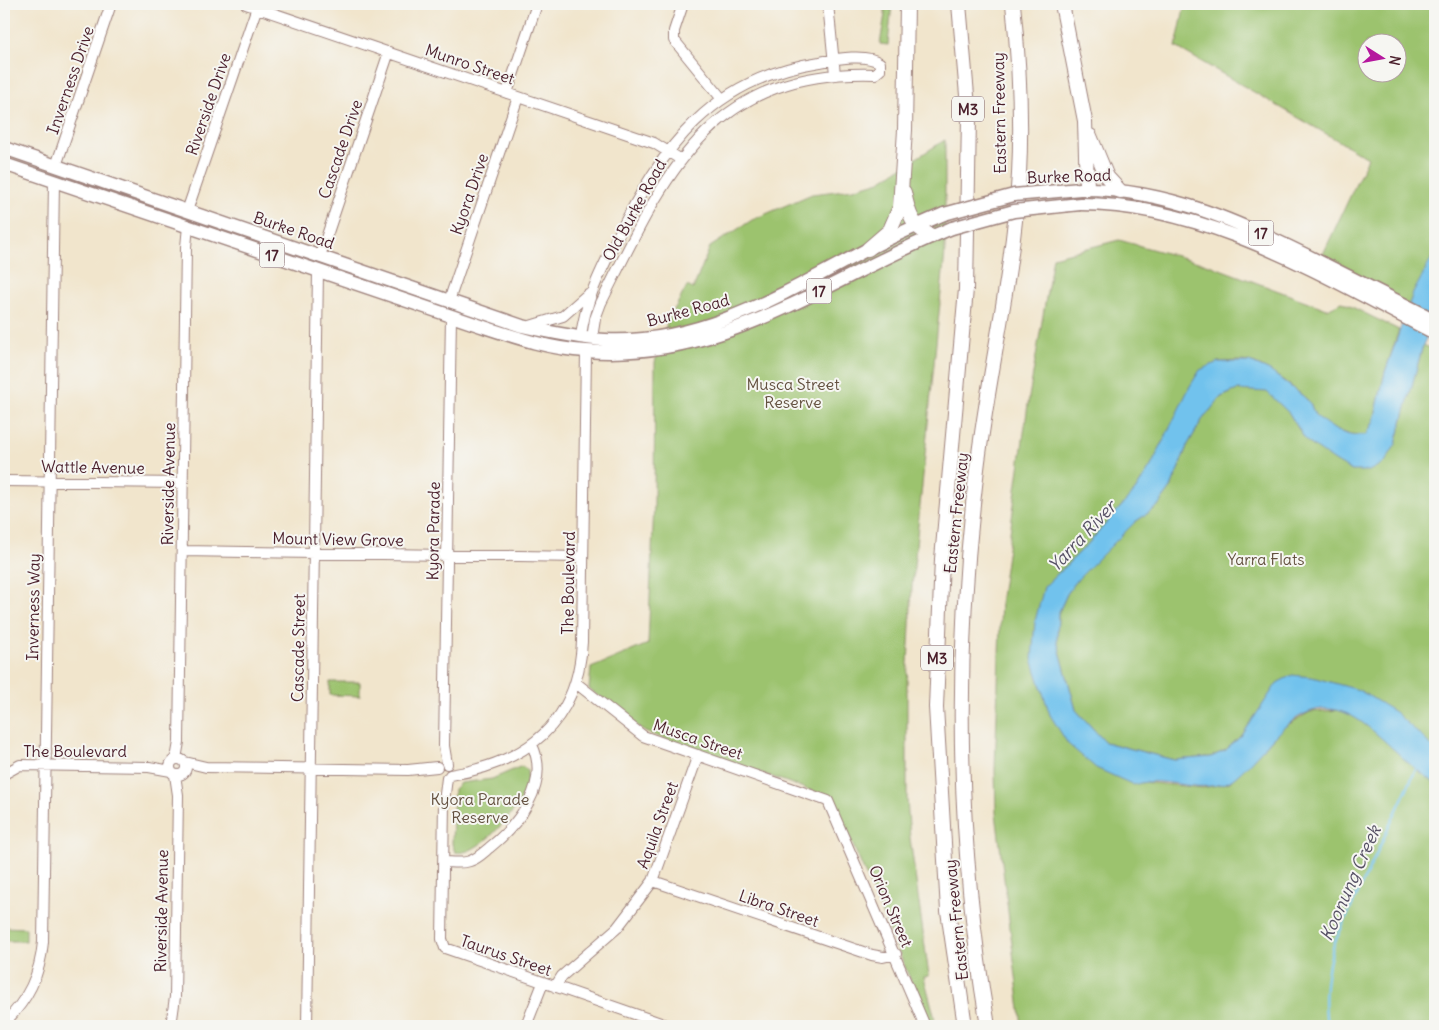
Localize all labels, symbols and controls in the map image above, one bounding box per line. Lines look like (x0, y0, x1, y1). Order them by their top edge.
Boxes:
street label: Inverness Drive (42, 23, 98, 137)
north arrow (1356, 32, 1406, 82)
street label: Munro Street (423, 39, 518, 89)
street label: Riverside Drive (181, 50, 235, 158)
street label: Eastern Freeway (988, 52, 1010, 174)
text: N (1385, 54, 1405, 67)
road number: M3 (952, 96, 984, 122)
street label: Cascade Drive (314, 97, 366, 201)
street label: Kyora Drive (446, 151, 492, 237)
street label: Old Burke Road (598, 156, 670, 264)
street label: Burke Road (1027, 165, 1111, 187)
street label: Burke Road (251, 207, 337, 253)
road number: 17 (1248, 220, 1274, 246)
road number: 17 (260, 242, 284, 268)
road number: 17 (806, 278, 832, 304)
street label: Burke Road (645, 289, 731, 331)
park label: Musca Street Reserve (746, 374, 840, 412)
street label: Riverside Avenue (157, 422, 179, 546)
street label: Eastern Freeway (940, 452, 972, 574)
street label: Wattle Avenue (41, 456, 145, 478)
street label: Kyora Parade (422, 481, 444, 581)
water label: Yarra River (1043, 494, 1123, 577)
street label: Mount View Grove (272, 528, 404, 550)
street label: The Boulevard (557, 531, 579, 635)
park label: Yarra Flats (1227, 549, 1305, 569)
street label: Inverness Way (22, 553, 44, 661)
street label: Cascade Street (287, 593, 309, 702)
road number: M3 (921, 646, 953, 670)
street label: Musca Street (651, 714, 746, 764)
street label: The Boulevard (23, 741, 127, 761)
street label: Aquila Street (632, 778, 682, 871)
park label: Kyora Parade Reserve (431, 789, 529, 827)
water label: Koonung Creek (1314, 820, 1386, 944)
street label: Riverside Avenue (150, 849, 172, 973)
street label: Eastern Freeway (940, 859, 972, 981)
street label: Orion Street (865, 862, 917, 951)
street label: Libra Street (736, 885, 822, 931)
street label: Taurus Street (458, 930, 555, 980)

